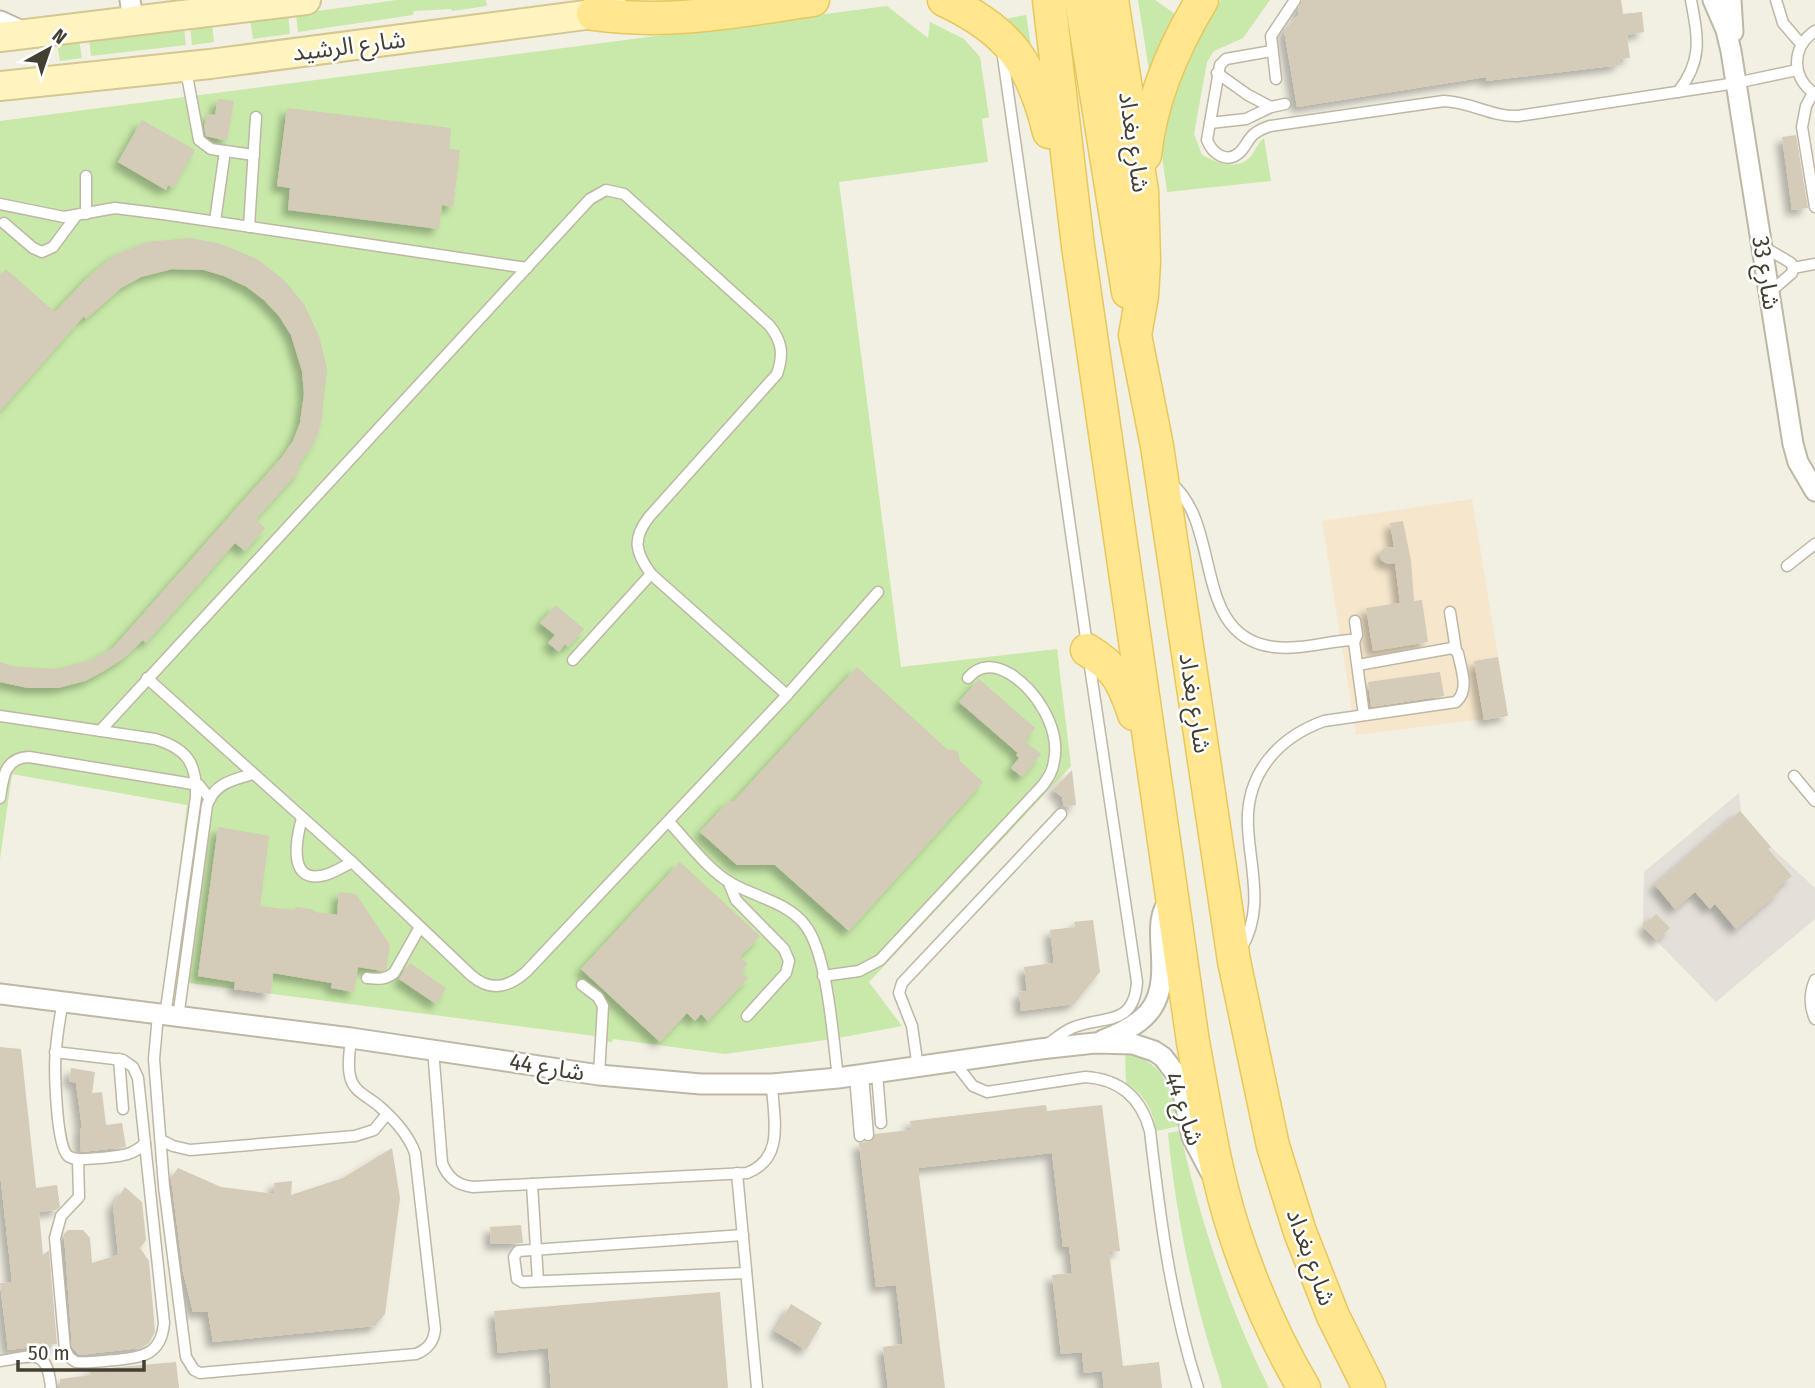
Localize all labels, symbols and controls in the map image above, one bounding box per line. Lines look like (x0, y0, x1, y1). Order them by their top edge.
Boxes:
north arrow (14, 14, 84, 84)
text: N (48, 24, 71, 49)
street label: شارع الرشيد (291, 25, 407, 70)
street label: شارع بغداد (1110, 90, 1155, 195)
street label: شارع 33 (1743, 234, 1786, 312)
street label: شارع بغداد (1170, 651, 1217, 756)
street label: شارع 44 (507, 1047, 587, 1090)
street label: شارع 44 (1156, 1069, 1210, 1150)
street label: شارع بغداد (1278, 1205, 1341, 1310)
scale bar (18, 1328, 144, 1372)
text: 50 m (28, 1340, 70, 1366)

